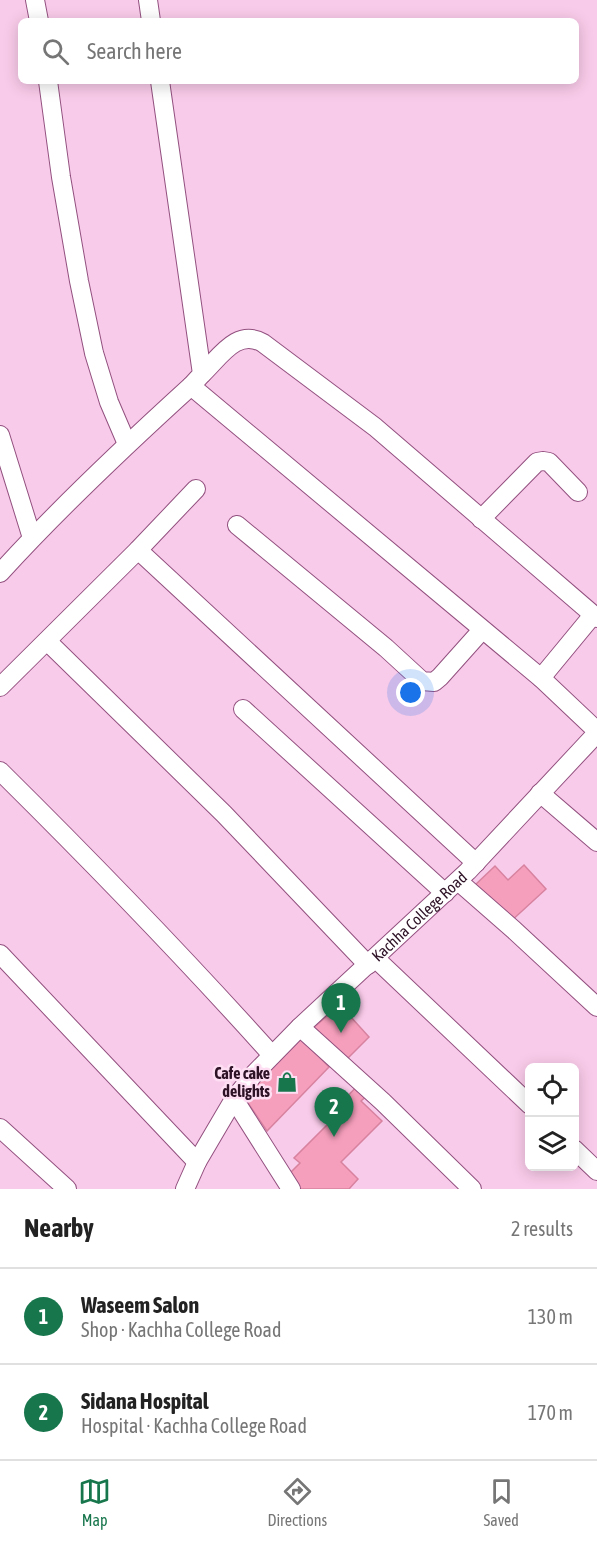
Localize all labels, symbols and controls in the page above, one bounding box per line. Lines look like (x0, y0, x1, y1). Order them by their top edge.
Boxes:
search box (18, 18, 579, 84)
icon: search (39, 35, 72, 68)
text: Search here (87, 38, 182, 64)
your location (396, 678, 425, 707)
street label: Kachha College Road (368, 868, 470, 965)
pin: 1 (322, 984, 360, 1033)
map controls (525, 1063, 579, 1171)
button: locate (525, 1063, 579, 1117)
place label: Cafe cake delights (214, 1064, 270, 1100)
shop icon: Cafe cake delights (275, 1070, 299, 1094)
pin: 2 (314, 1088, 354, 1137)
button: layers (525, 1117, 579, 1171)
text: Nearby (24, 1213, 94, 1243)
text: 2 results (511, 1217, 573, 1240)
text: Waseem Salon (81, 1292, 199, 1318)
text: 1 (39, 1305, 48, 1328)
text: 130 m (528, 1305, 573, 1328)
text: Shop · Kachha College Road (81, 1318, 281, 1341)
text: Sidana Hospital (81, 1388, 209, 1414)
text: 2 (39, 1401, 48, 1424)
text: 170 m (528, 1401, 573, 1424)
text: Hospital · Kachha College Road (81, 1414, 307, 1437)
tab: Map (78, 1475, 111, 1529)
tab: Directions (267, 1475, 327, 1529)
tab: Saved (483, 1475, 519, 1529)

